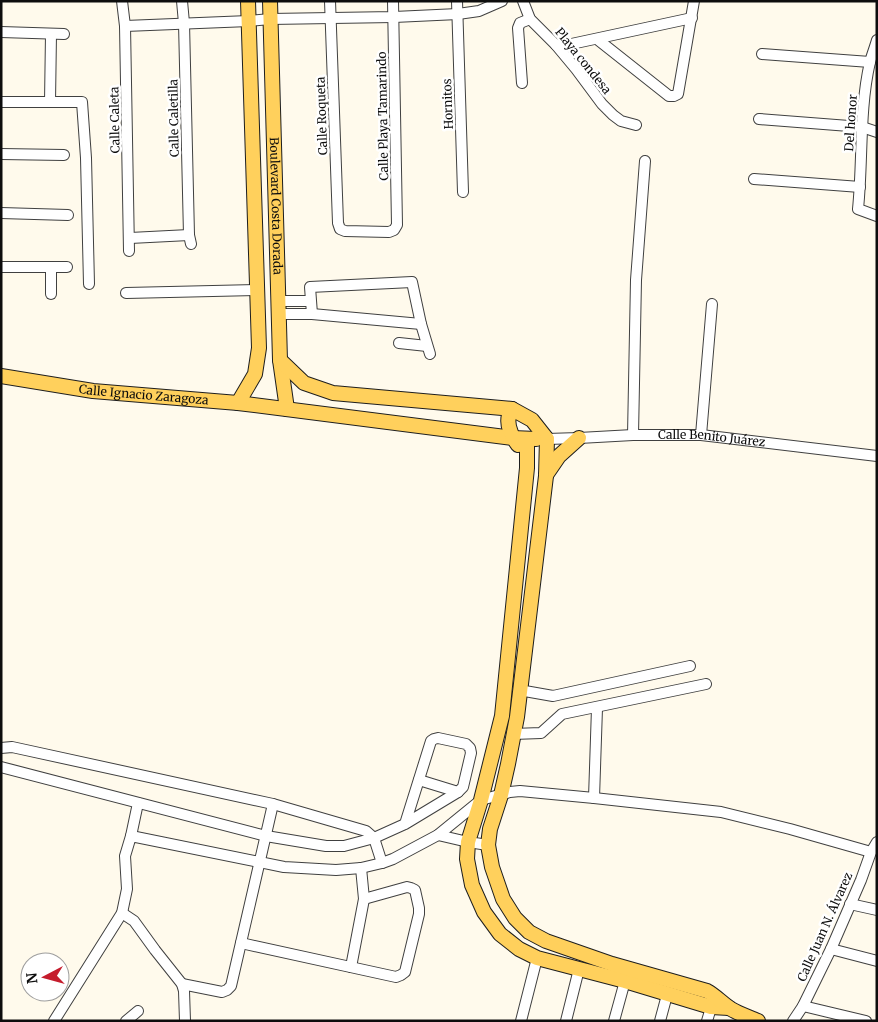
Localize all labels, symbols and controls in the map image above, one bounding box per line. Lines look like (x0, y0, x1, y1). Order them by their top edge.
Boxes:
street label: Playa condesa (552, 25, 615, 97)
street label: Calle Playa Tamarindo (374, 51, 391, 181)
street label: Calle Roqueta (313, 76, 330, 156)
street label: Calle Caletilla (165, 78, 182, 157)
street label: Hornitos (439, 78, 456, 130)
street label: Calle Caleta (106, 86, 123, 153)
street label: Del honor (841, 93, 860, 152)
street label: Boulevard Costa Dorada (267, 137, 286, 276)
street label: Calle Ignacio Zaragoza (78, 381, 210, 408)
street label: Calle Benito Juárez (658, 427, 767, 450)
street label: Calle Juan N. Álvarez (794, 869, 856, 984)
north arrow (20, 952, 70, 1002)
text: N (23, 972, 42, 985)

